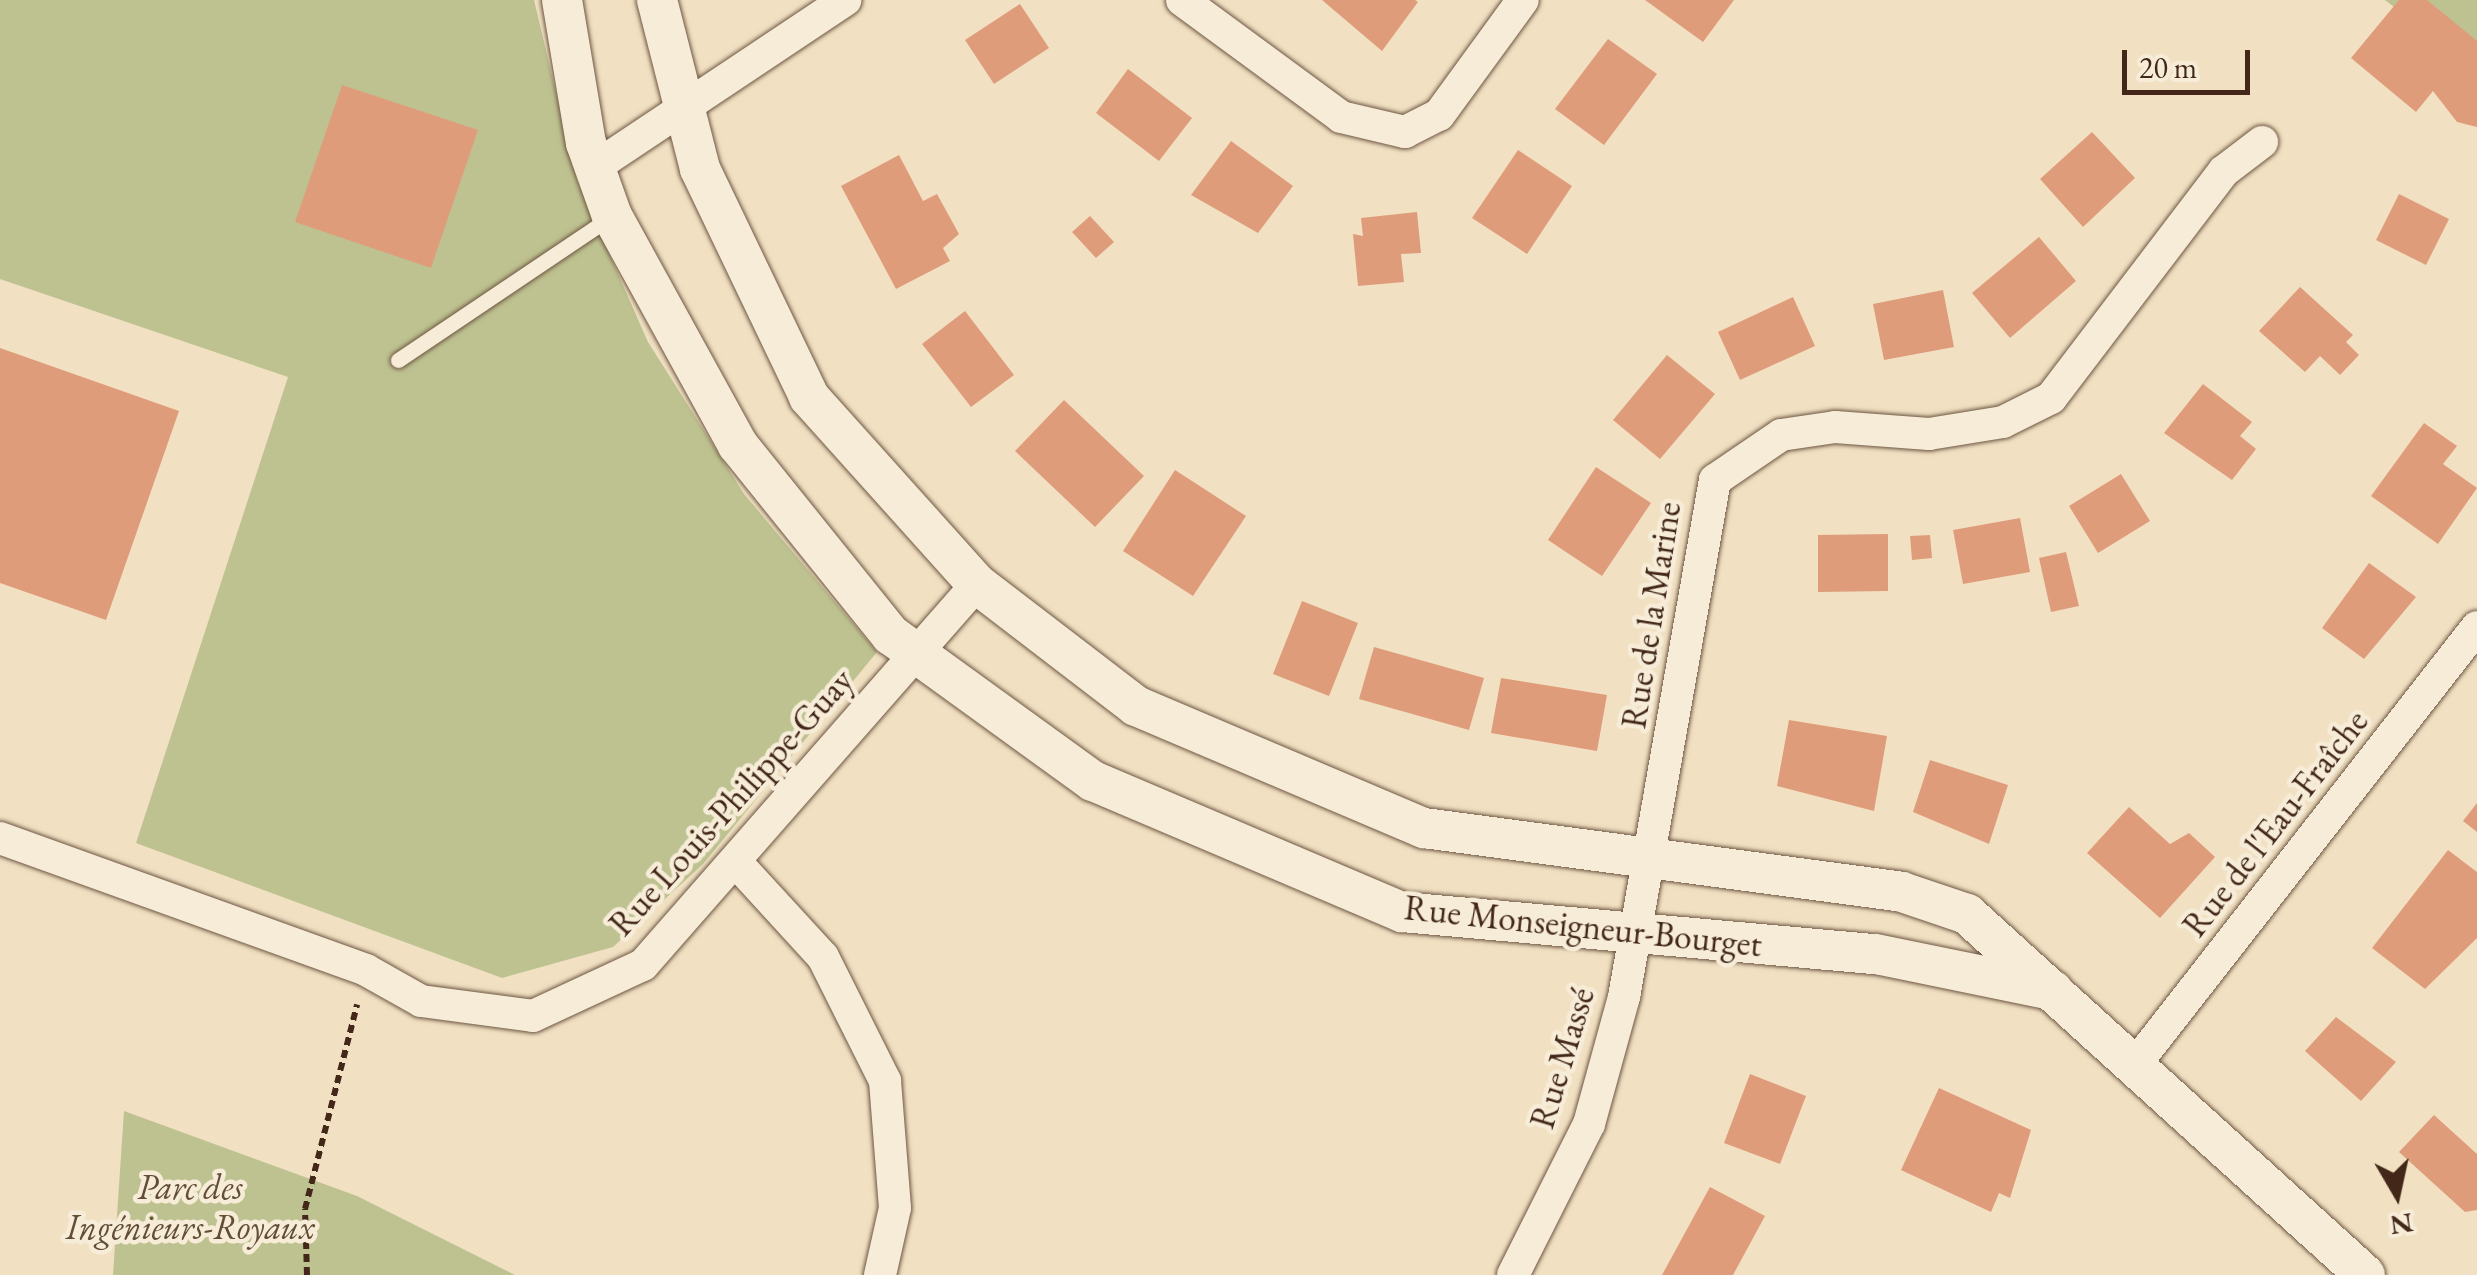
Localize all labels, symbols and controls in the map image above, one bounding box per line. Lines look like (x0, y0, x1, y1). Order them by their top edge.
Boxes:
scale bar (2127, 30, 2254, 92)
text: 20 m (2139, 48, 2197, 87)
street label: Rue de la Marine (1612, 499, 1690, 731)
street label: Rue Louis-Philippe-Guay (600, 660, 862, 944)
street label: Rue de l'Eau-Fraîche (2173, 701, 2377, 945)
street label: Rue Monseigneur-Bourget (1402, 886, 1764, 966)
street label: Rue Massé (1521, 982, 1603, 1134)
north arrow (2347, 1145, 2447, 1245)
park label: Parc des Ingénieurs-Royaux (66, 1166, 314, 1248)
text: N (2388, 1205, 2416, 1244)

